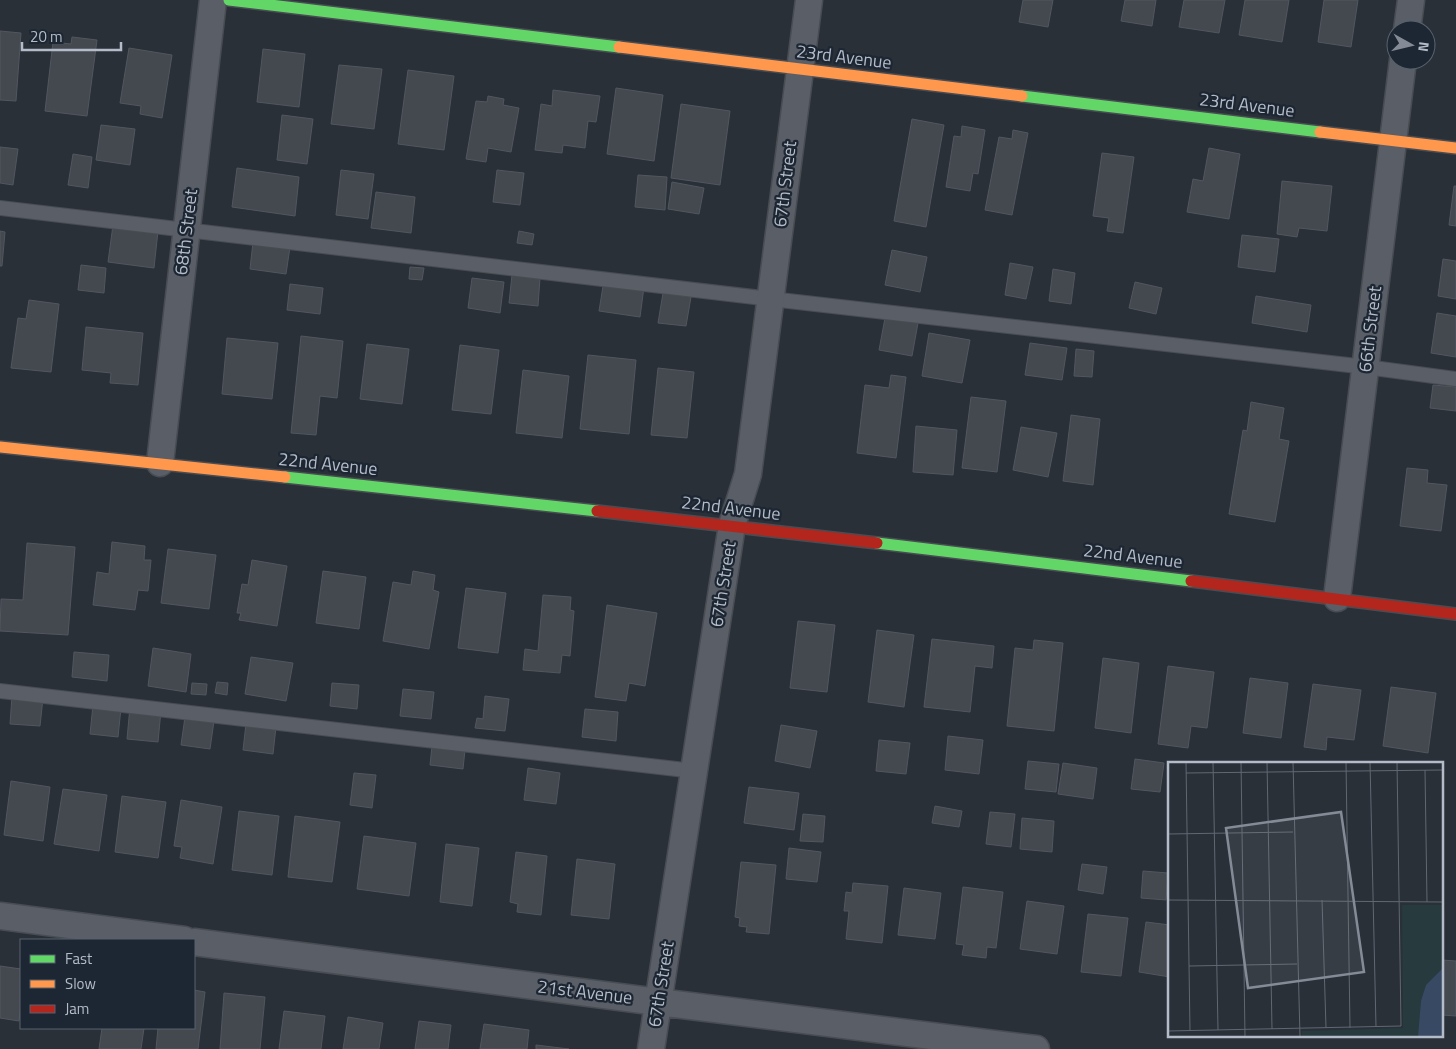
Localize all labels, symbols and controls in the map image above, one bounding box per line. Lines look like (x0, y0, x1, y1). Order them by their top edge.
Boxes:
scale bar (22, 20, 121, 52)
north arrow (1386, 20, 1436, 70)
text: 20 m (30, 25, 63, 48)
street label: 23rd Avenue (795, 37, 893, 76)
text: N (1413, 41, 1435, 53)
street label: 23rd Avenue (1198, 85, 1296, 124)
street label: 67th Street (766, 139, 803, 229)
street label: 68th Street (167, 187, 204, 277)
street label: 66th Street (1351, 284, 1388, 374)
street label: 22nd Avenue (277, 445, 379, 482)
street label: 22nd Avenue (680, 488, 782, 527)
street label: 22nd Avenue (1082, 536, 1184, 575)
street label: 67th Street (702, 538, 743, 629)
inset map (1168, 762, 1444, 1036)
street label: 67th Street (640, 938, 681, 1029)
legend (20, 939, 195, 1029)
text: Fast (65, 947, 93, 970)
text: Slow (65, 972, 96, 995)
street label: 21st Avenue (536, 972, 634, 1011)
text: Jam (65, 997, 89, 1020)

